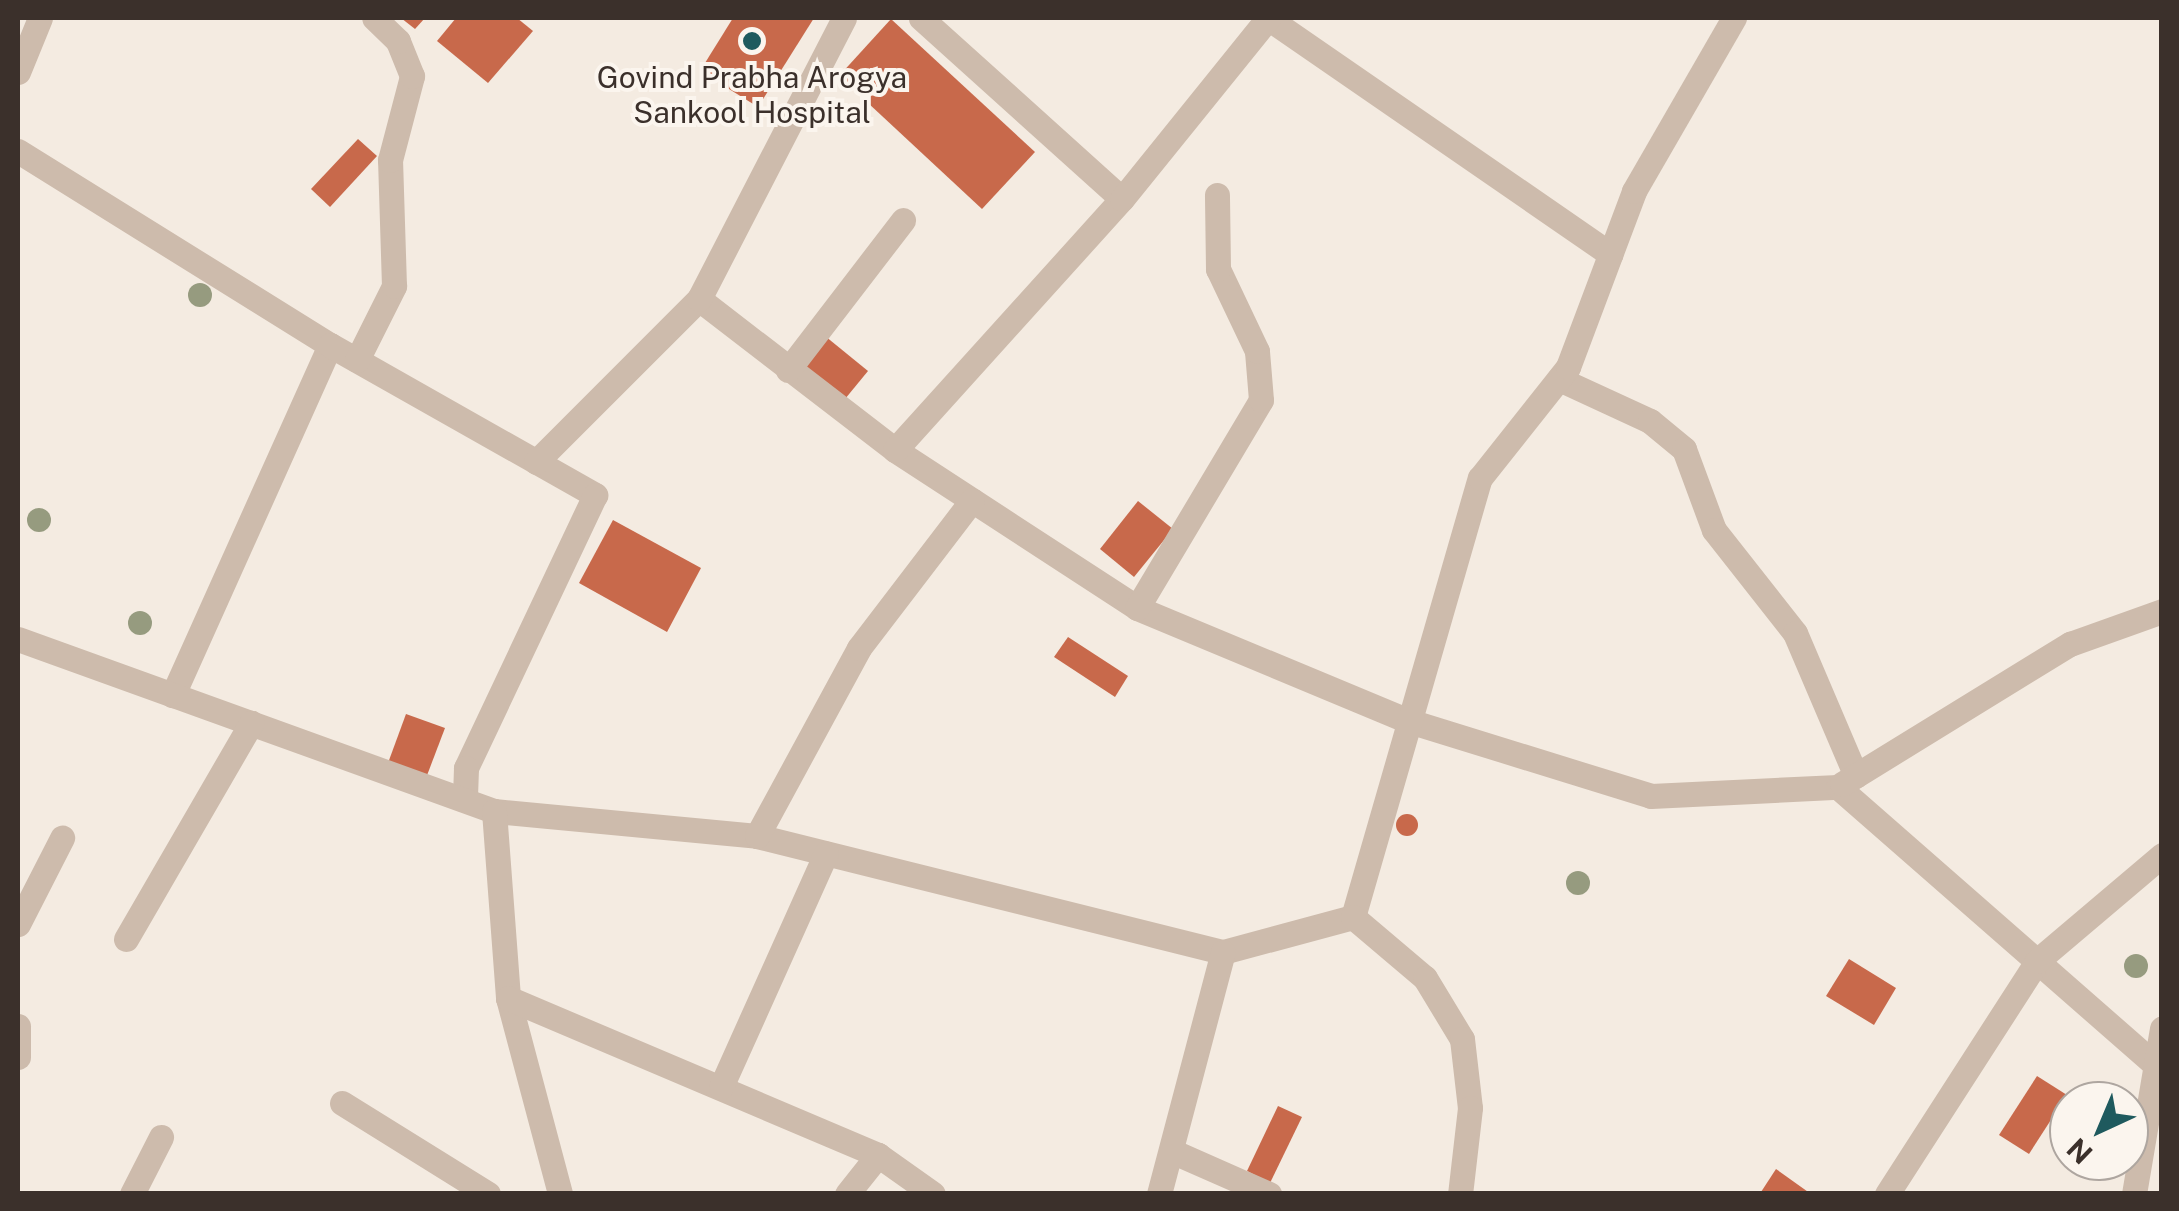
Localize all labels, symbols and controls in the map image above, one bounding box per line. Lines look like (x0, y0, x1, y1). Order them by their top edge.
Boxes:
marker: Govind Prabha Arogya Sankool Hospital (739, 28, 765, 54)
place label: Govind Prabha Arogya Sankool Hospital (597, 59, 907, 130)
north arrow (2049, 1081, 2149, 1181)
text: N (2060, 1132, 2099, 1171)

